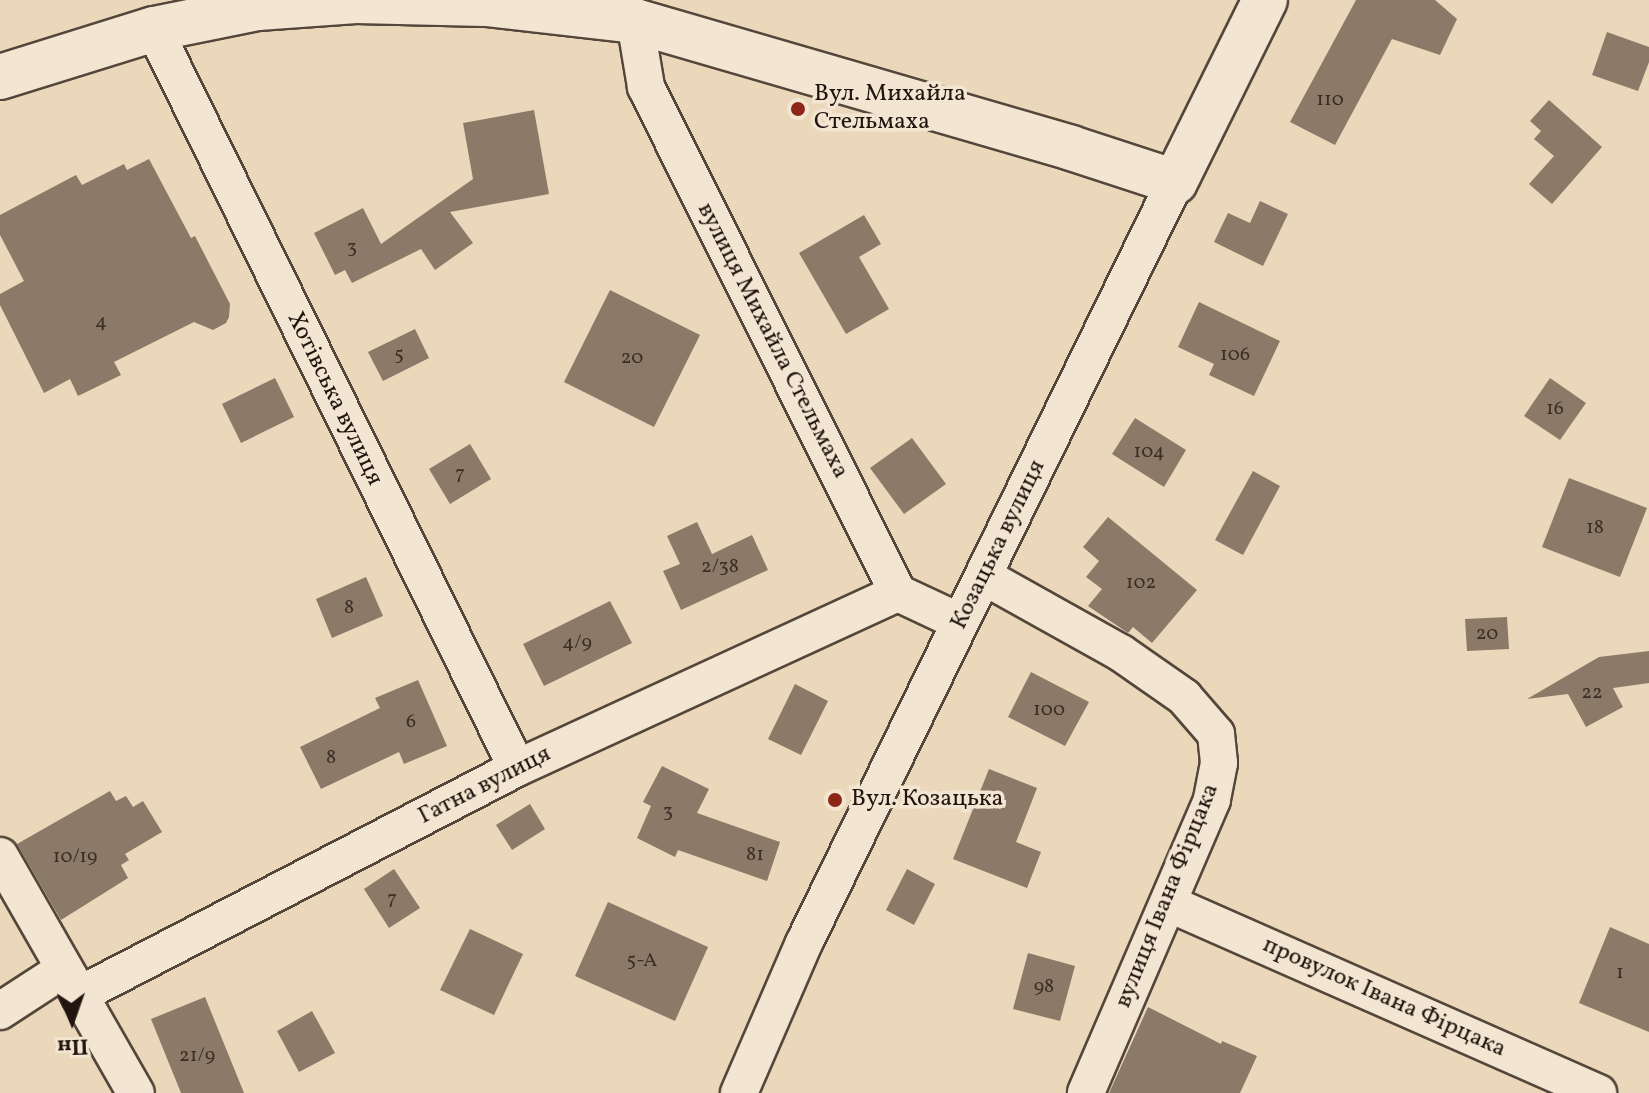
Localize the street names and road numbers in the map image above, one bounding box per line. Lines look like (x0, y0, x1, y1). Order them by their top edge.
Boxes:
street label: вулиця Михайла Стельмаха (690, 198, 854, 484)
street label: Хотівська вулиця (280, 308, 388, 490)
street label: Козацька вулиця (945, 456, 1053, 634)
street label: Гатна вулиця (414, 740, 556, 832)
street label: вулиця Івана Фірцака (1110, 780, 1226, 1012)
street label: провулок Івана Фірцака (1258, 931, 1510, 1065)

